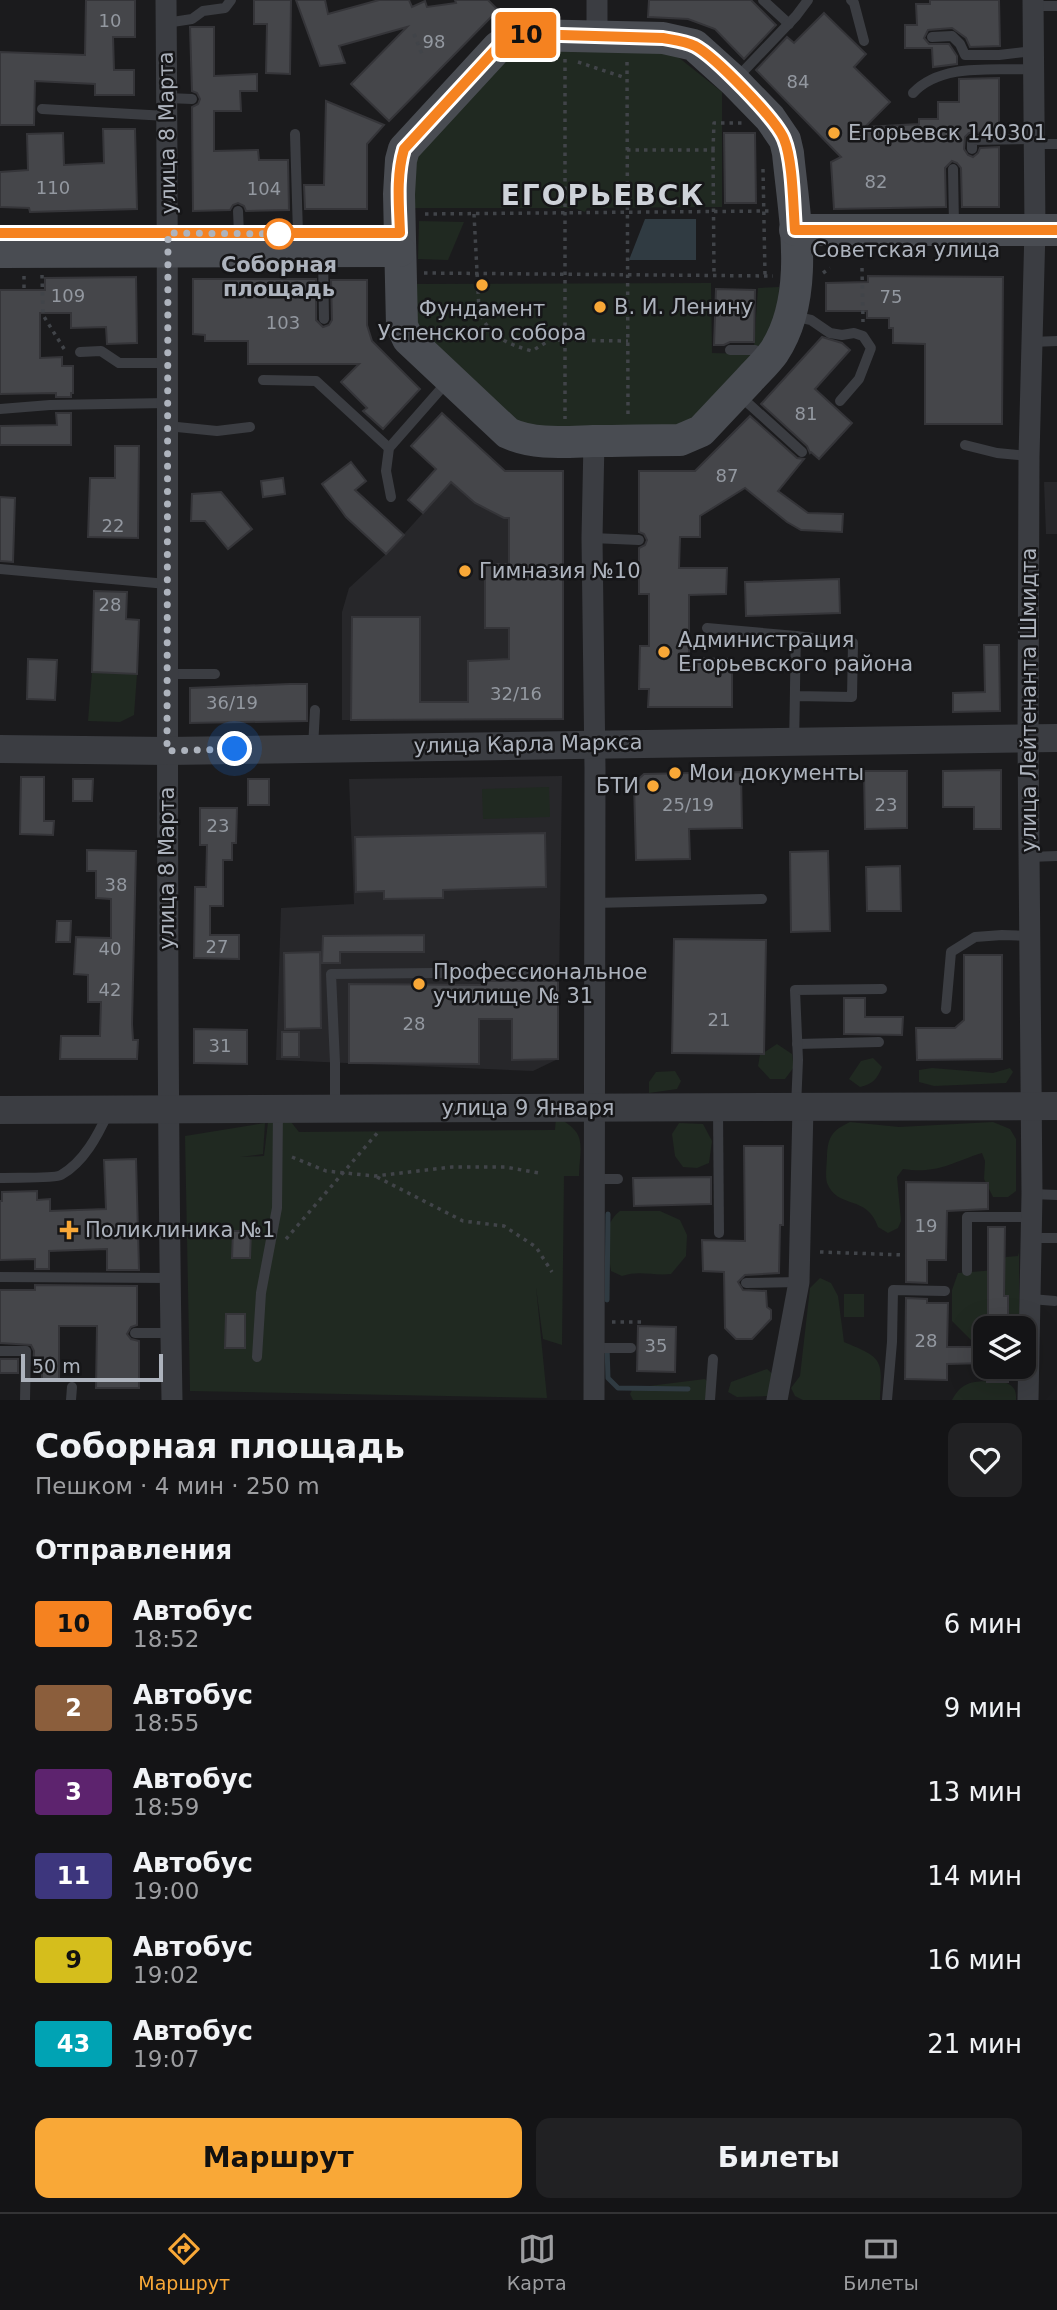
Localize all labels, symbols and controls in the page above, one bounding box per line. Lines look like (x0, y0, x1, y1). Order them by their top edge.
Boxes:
house number: 10 (99, 10, 121, 31)
line badge: 10 (494, 12, 558, 58)
text: 10 (509, 21, 543, 49)
house number: 98 (423, 31, 445, 52)
street label: улица 8 Марта (154, 51, 180, 215)
house number: 84 (787, 71, 809, 92)
place label: Егорьевск 140301 (848, 121, 1047, 145)
marker: Егорьевск 140301 (826, 125, 842, 141)
house number: 82 (865, 171, 887, 192)
house number: 110 (36, 177, 70, 198)
house number: 104 (247, 178, 281, 199)
district label: ЕГОРЬЕВСК (501, 179, 705, 212)
marker: Соборная площадь (264, 219, 294, 249)
street label: Советская улица (812, 238, 1000, 262)
place label: Соборная площадь (221, 253, 337, 301)
marker: Фундамент Успенского собора (474, 277, 490, 293)
house number: 109 (51, 285, 85, 306)
house number: 75 (880, 286, 902, 307)
place label: В. И. Ленину (614, 295, 753, 319)
place label: Фундамент Успенского собора (378, 297, 586, 345)
marker: В. И. Ленину (592, 299, 608, 315)
house number: 103 (266, 312, 300, 333)
house number: 81 (795, 403, 817, 424)
house number: 87 (716, 465, 738, 486)
house number: 22 (102, 515, 124, 536)
street label: улица Лейтенанта Шмидта (1017, 548, 1041, 852)
place label: Гимназия №10 (479, 559, 641, 583)
marker: Гимназия №10 (457, 563, 473, 579)
house number: 28 (99, 594, 121, 615)
place label: Администрация Егорьевского района (678, 628, 913, 676)
marker: Администрация Егорьевского района (656, 644, 672, 660)
house number: 32/16 (490, 683, 542, 704)
house number: 36/19 (206, 692, 258, 713)
street label: улица Карла Маркса (413, 730, 643, 758)
your location (217, 731, 252, 766)
place label: Мои документы (689, 761, 864, 785)
marker: Мои документы (667, 765, 683, 781)
place label: БТИ (596, 774, 639, 798)
marker: БТИ (645, 778, 661, 794)
street label: улица 8 Марта (155, 787, 179, 949)
house number: 25/19 (662, 794, 714, 815)
house number: 23 (875, 794, 897, 815)
house number: 23 (207, 815, 229, 836)
house number: 38 (105, 874, 127, 895)
house number: 27 (206, 936, 228, 957)
house number: 40 (99, 938, 121, 959)
place label: Профессиональное училище № 31 (433, 960, 647, 1008)
marker: Профессиональное училище № 31 (411, 976, 427, 992)
house number: 42 (99, 979, 121, 1000)
house number: 21 (708, 1009, 730, 1030)
house number: 28 (403, 1013, 425, 1034)
house number: 31 (209, 1035, 231, 1056)
street label: улица 9 Января (442, 1096, 614, 1120)
house number: 19 (915, 1215, 937, 1236)
place label: Поликлиника №1 (85, 1218, 275, 1242)
marker: Поликлиника №1 (59, 1220, 79, 1240)
map controls (973, 1316, 1036, 1379)
button: layers (973, 1316, 1036, 1379)
house number: 28 (915, 1330, 937, 1351)
house number: 35 (645, 1335, 667, 1356)
scale bar (21, 1351, 163, 1383)
text: 50 m (32, 1355, 81, 1377)
button: heart (948, 1423, 1022, 1497)
text: Соборная площадь (35, 1427, 405, 1466)
text: Пешком · 4 мин · 250 m (35, 1473, 320, 1499)
text: Отправления (35, 1535, 232, 1565)
text: Автобус (133, 1596, 253, 1626)
text: 6 мин (944, 1609, 1022, 1639)
text: 10 (57, 1610, 90, 1638)
text: 18:52 (133, 1626, 199, 1652)
text: Автобус (133, 1680, 253, 1710)
text: 9 мин (944, 1693, 1022, 1723)
text: 2 (65, 1694, 82, 1722)
text: 18:55 (133, 1710, 199, 1736)
text: Автобус (133, 1764, 253, 1794)
text: 13 мин (927, 1777, 1022, 1807)
text: 3 (65, 1778, 82, 1806)
text: 18:59 (133, 1794, 199, 1820)
text: Автобус (133, 1848, 253, 1878)
text: 14 мин (927, 1861, 1022, 1891)
text: 11 (57, 1862, 90, 1890)
text: 19:00 (133, 1878, 199, 1904)
text: Автобус (133, 1932, 253, 1962)
text: 16 мин (927, 1945, 1022, 1975)
text: 9 (65, 1946, 82, 1974)
text: 19:02 (133, 1962, 199, 1988)
text: Автобус (133, 2016, 253, 2046)
text: 21 мин (927, 2029, 1022, 2059)
text: 43 (57, 2030, 90, 2058)
text: 19:07 (133, 2046, 199, 2072)
button: Маршрут (35, 2118, 522, 2198)
button: Билеты (536, 2118, 1022, 2198)
tab: Маршрут (138, 2230, 230, 2294)
tab: Карта (507, 2230, 567, 2294)
tab: Билеты (843, 2230, 919, 2294)

